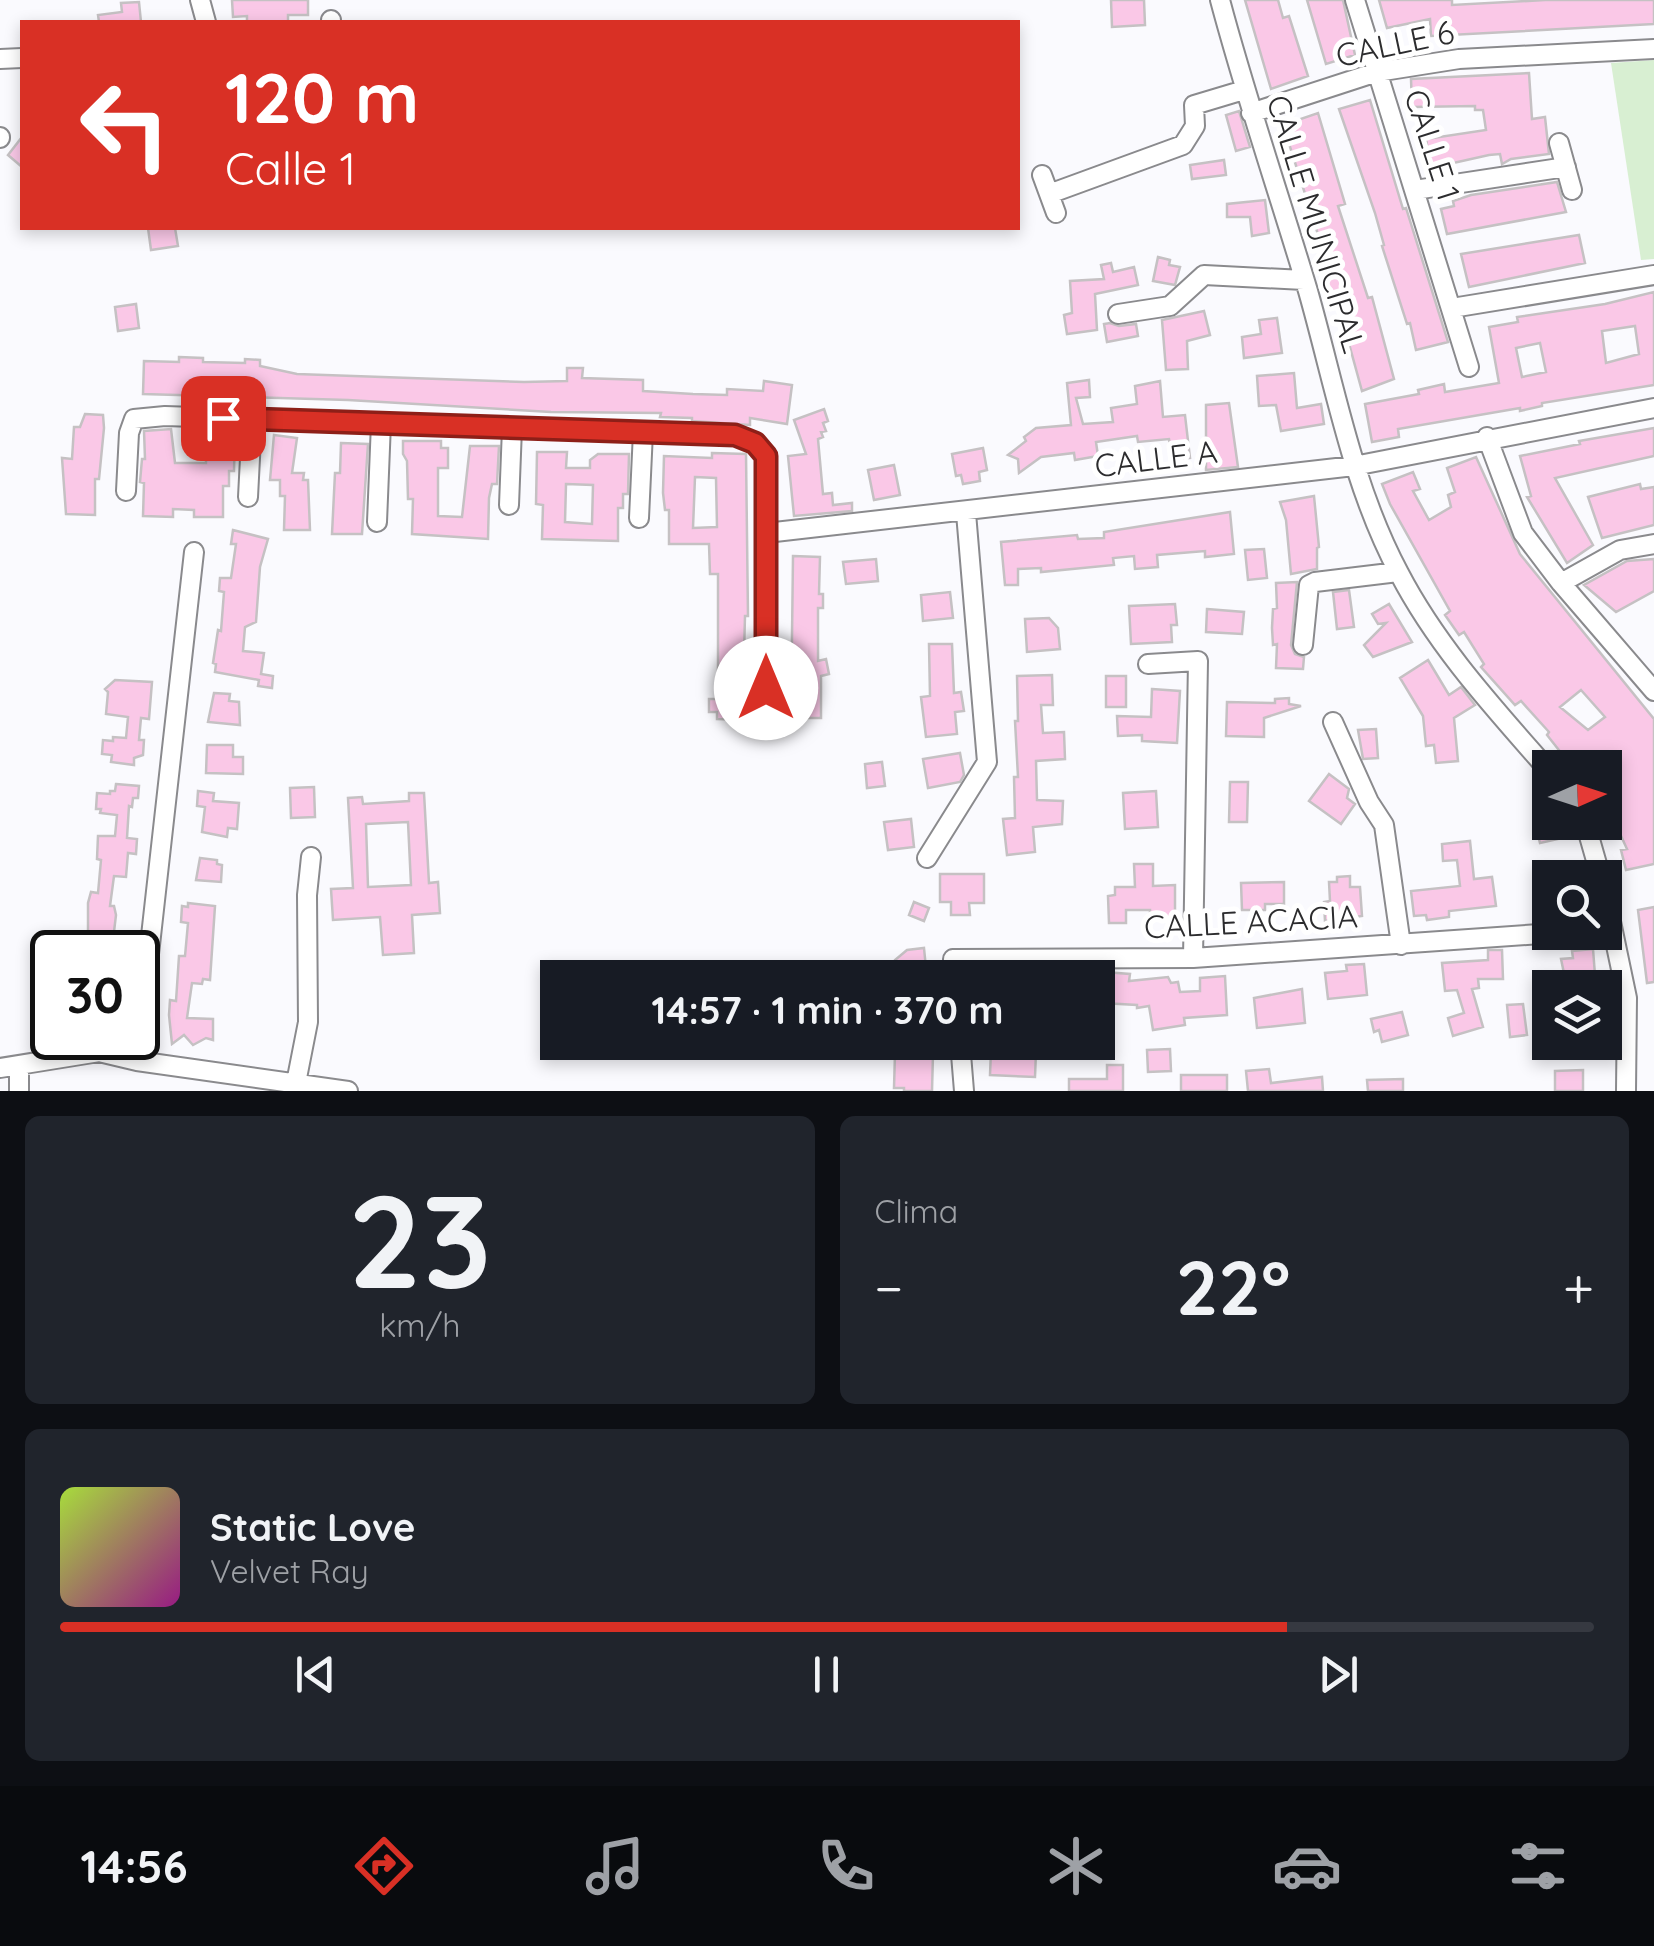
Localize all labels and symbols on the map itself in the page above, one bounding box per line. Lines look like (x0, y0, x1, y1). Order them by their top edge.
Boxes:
street label: CALLE 6 (1332, 11, 1458, 75)
street label: CALLE 1 (1396, 84, 1470, 205)
street label: CALLE MUNICIPAL (1259, 90, 1375, 357)
pin (181, 376, 266, 461)
street label: CALLE A (1092, 431, 1219, 485)
position arrow (714, 636, 818, 740)
north arrow (1532, 750, 1622, 840)
street label: CALLE ACACIA (1143, 895, 1359, 947)
speed limit sign: 30 (30, 930, 160, 1060)

